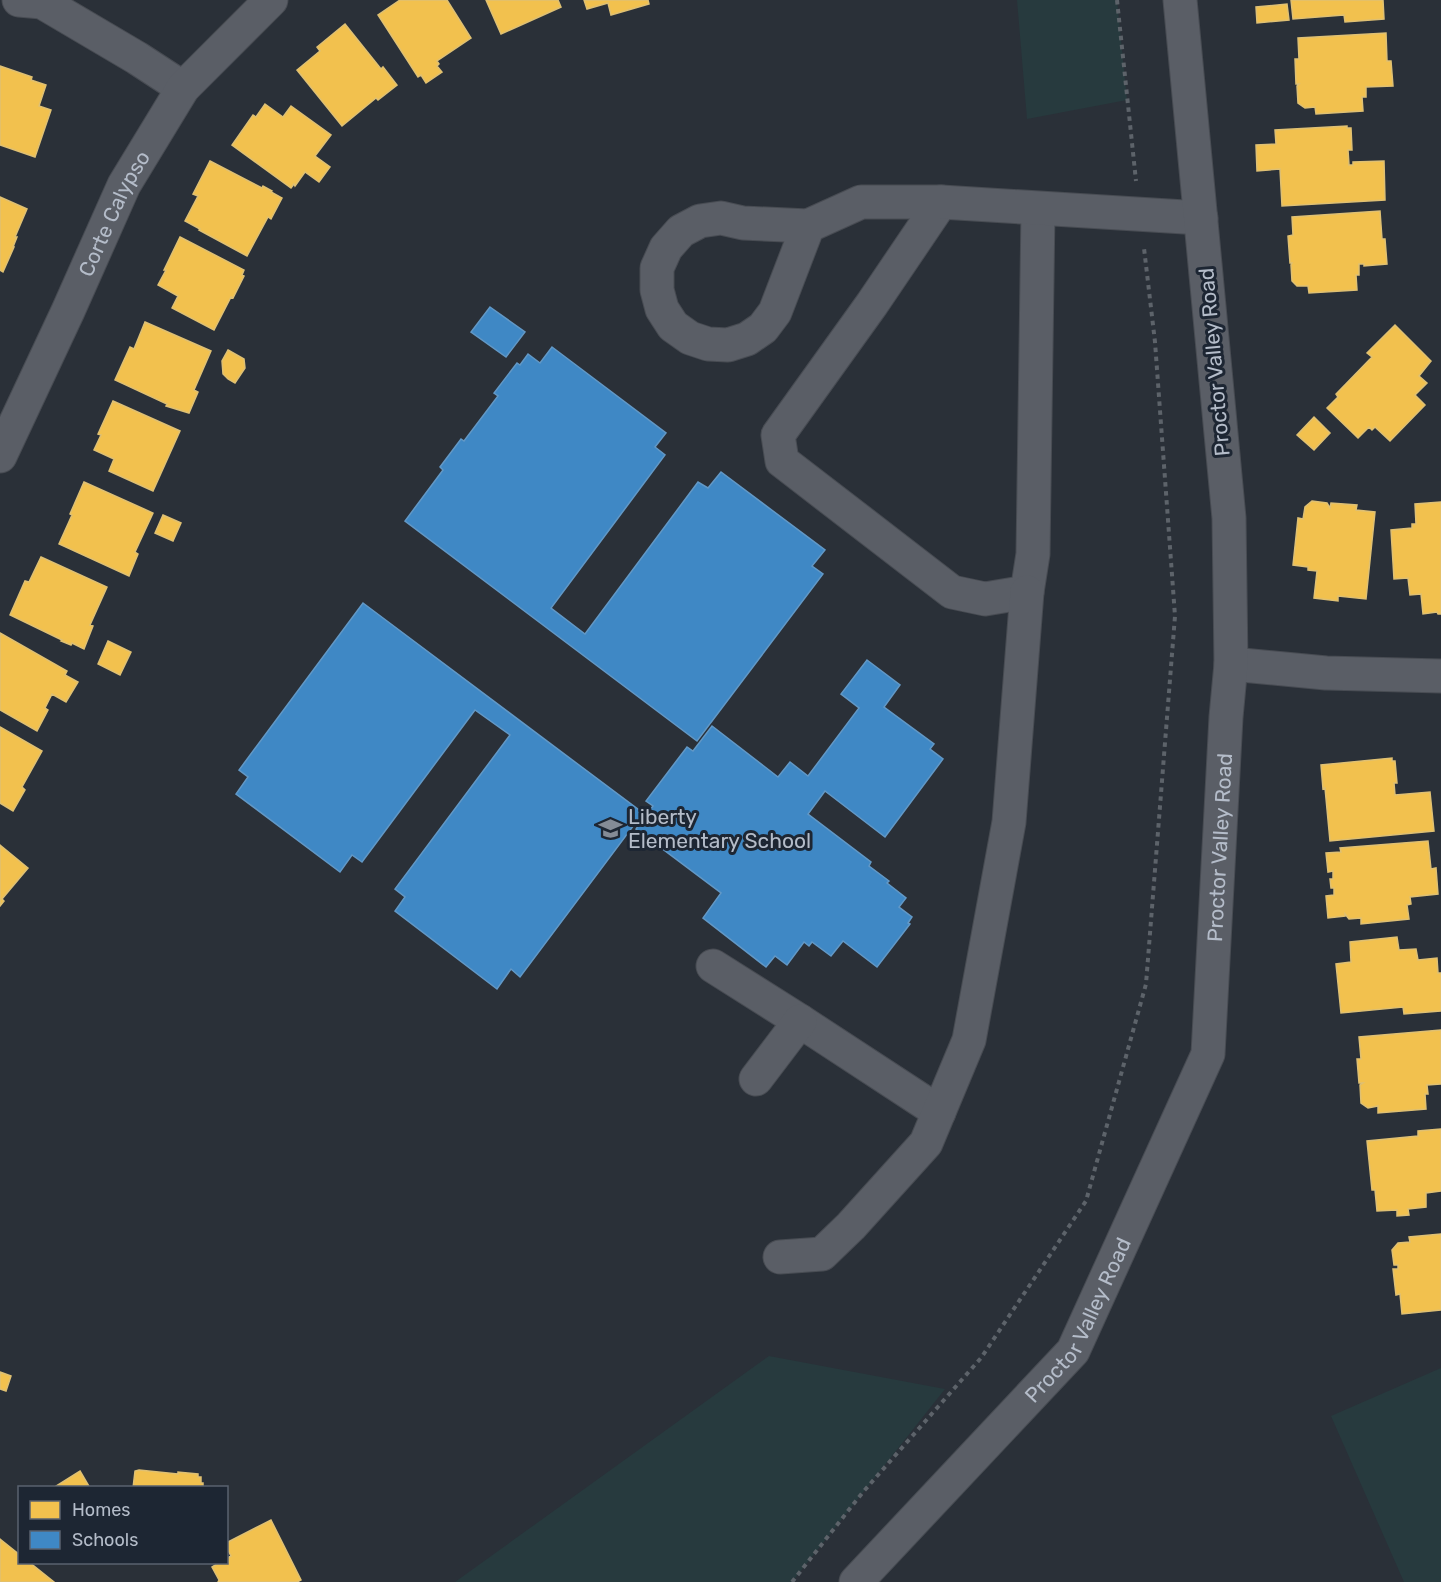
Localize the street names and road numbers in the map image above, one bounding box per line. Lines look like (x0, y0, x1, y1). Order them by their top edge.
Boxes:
street label: Corte Calypso (73, 146, 155, 280)
street label: Proctor Valley Road (1193, 267, 1235, 457)
street label: Proctor Valley Road (1202, 752, 1237, 943)
street label: Proctor Valley Road (1019, 1233, 1136, 1407)

